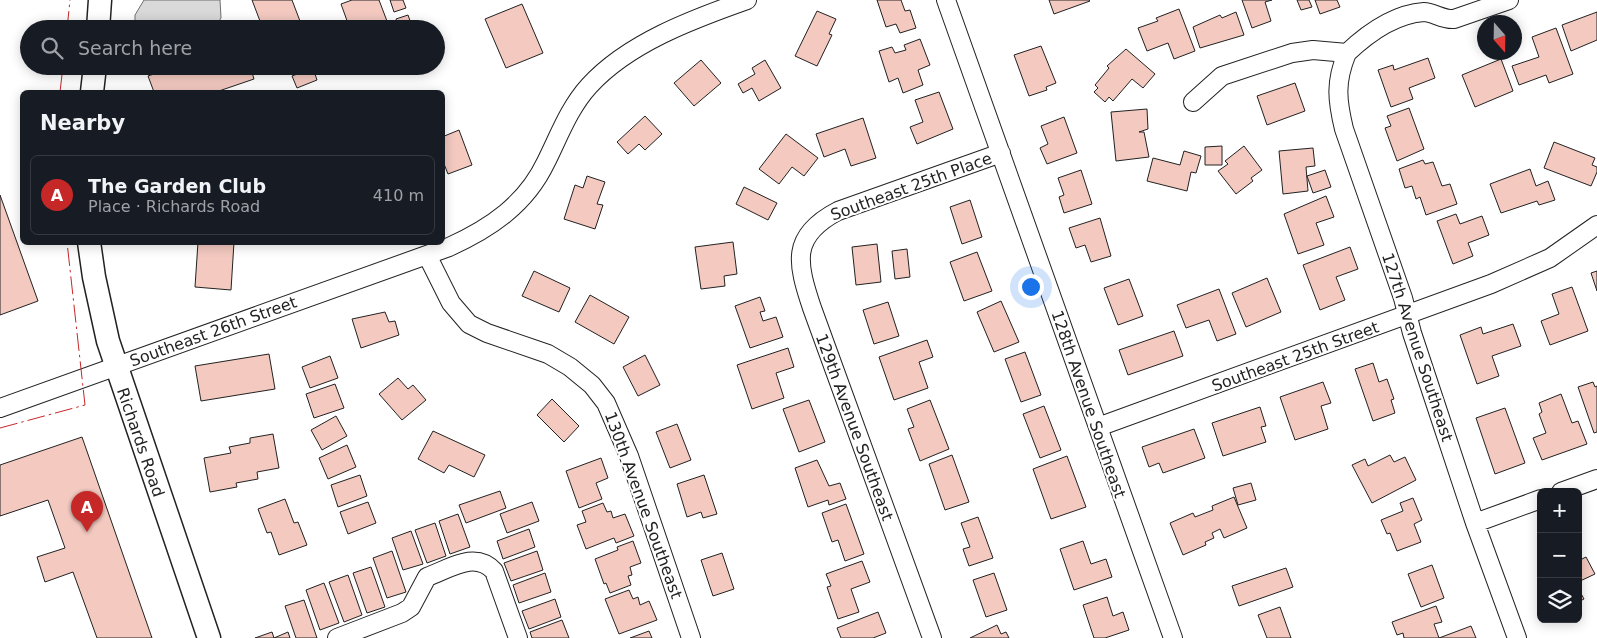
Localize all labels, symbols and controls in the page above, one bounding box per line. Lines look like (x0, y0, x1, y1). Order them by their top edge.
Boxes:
north arrow (1477, 15, 1522, 60)
search box (20, 20, 445, 75)
icon: search (38, 34, 66, 62)
text: Search here (78, 37, 192, 59)
text: Nearby (40, 111, 125, 135)
street label: Southeast 25th Place (828, 148, 994, 225)
text: The Garden Club (88, 175, 266, 197)
text: A (51, 186, 63, 205)
text: 410 m (373, 186, 424, 205)
text: Place · Richards Road (88, 197, 260, 216)
street label: 127th Avenue Southeast (1378, 250, 1457, 444)
your location (1018, 274, 1044, 300)
street label: Southeast 26th Street (127, 292, 299, 371)
street label: 128th Avenue Southeast (1047, 308, 1130, 501)
street label: Southeast 25th Street (1209, 317, 1381, 396)
street label: 129th Avenue Southeast (812, 331, 897, 523)
street label: Richards Road (113, 385, 168, 499)
street label: 130th Avenue Southeast (601, 409, 686, 601)
map controls (1537, 488, 1582, 623)
button: + (1537, 488, 1582, 533)
pin: A (71, 491, 103, 532)
button: − (1537, 533, 1582, 578)
button: layers (1537, 578, 1582, 623)

